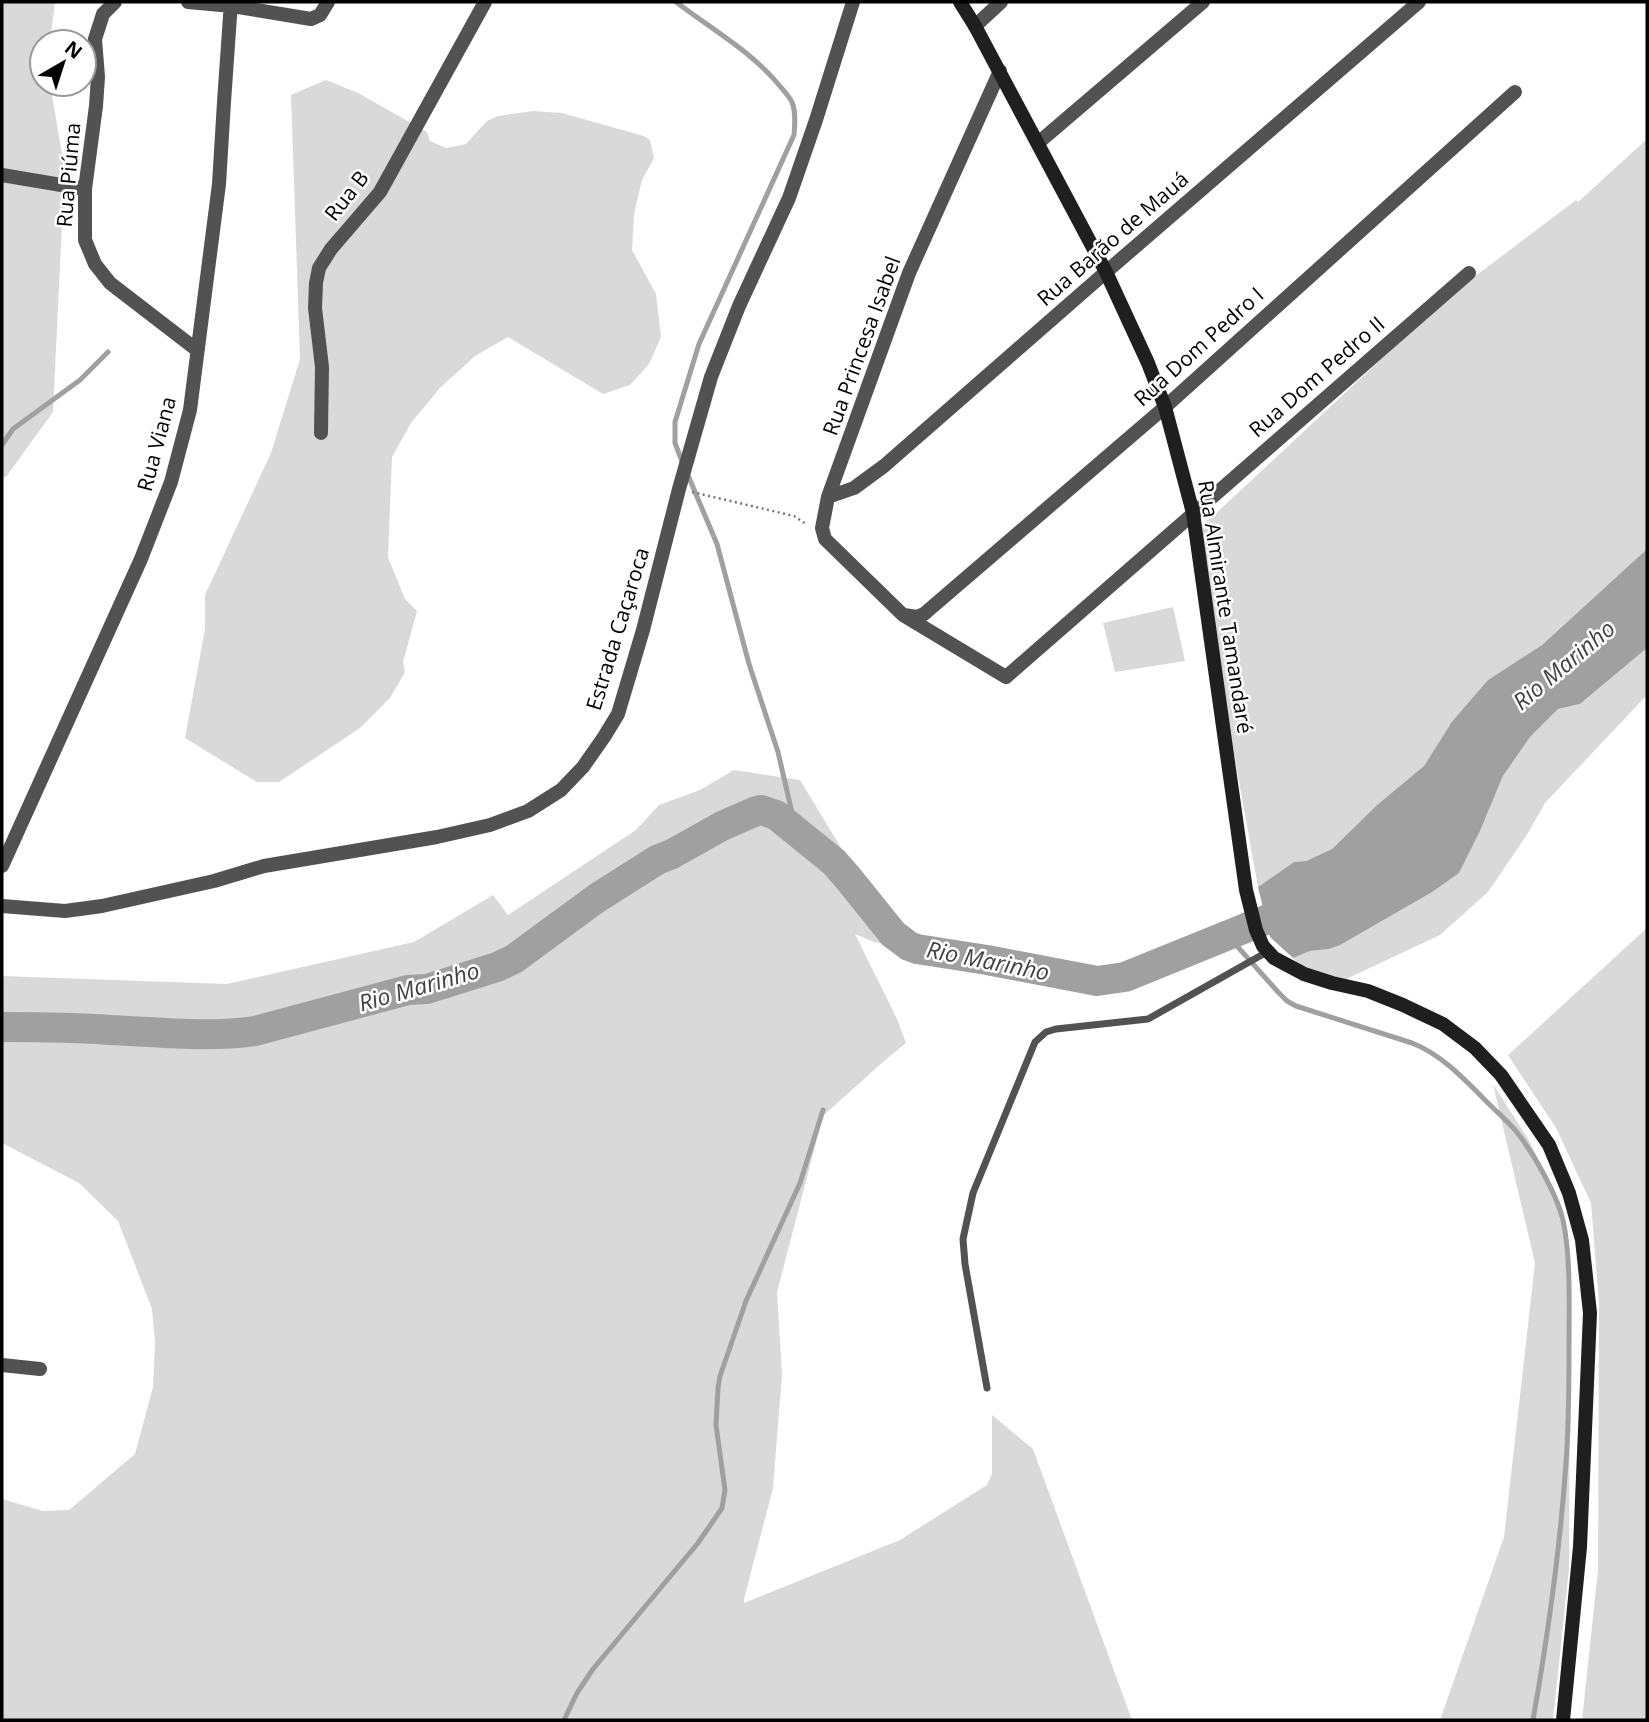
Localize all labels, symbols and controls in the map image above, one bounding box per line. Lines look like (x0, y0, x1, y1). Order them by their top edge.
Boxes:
north arrow (28, 28, 98, 98)
text: N (60, 35, 88, 65)
street label: Rua Piúma (49, 121, 87, 228)
street label: Rua B (318, 164, 375, 226)
street label: Rua Barão de Mauá (1031, 165, 1194, 312)
street label: Rua Princesa Isabel (816, 252, 907, 439)
street label: Rua Dom Pedro I (1127, 280, 1269, 412)
street label: Rua Dom Pedro II (1242, 309, 1390, 443)
street label: Rua Viana (130, 393, 182, 494)
street label: Rua Almirante Tamandaré (1192, 478, 1260, 736)
street label: Estrada Caçaroca (579, 544, 655, 714)
water label: Rio Marinho (1505, 612, 1621, 716)
water label: Rio Marinho (924, 932, 1052, 988)
water label: Rio Marinho (354, 954, 483, 1019)

